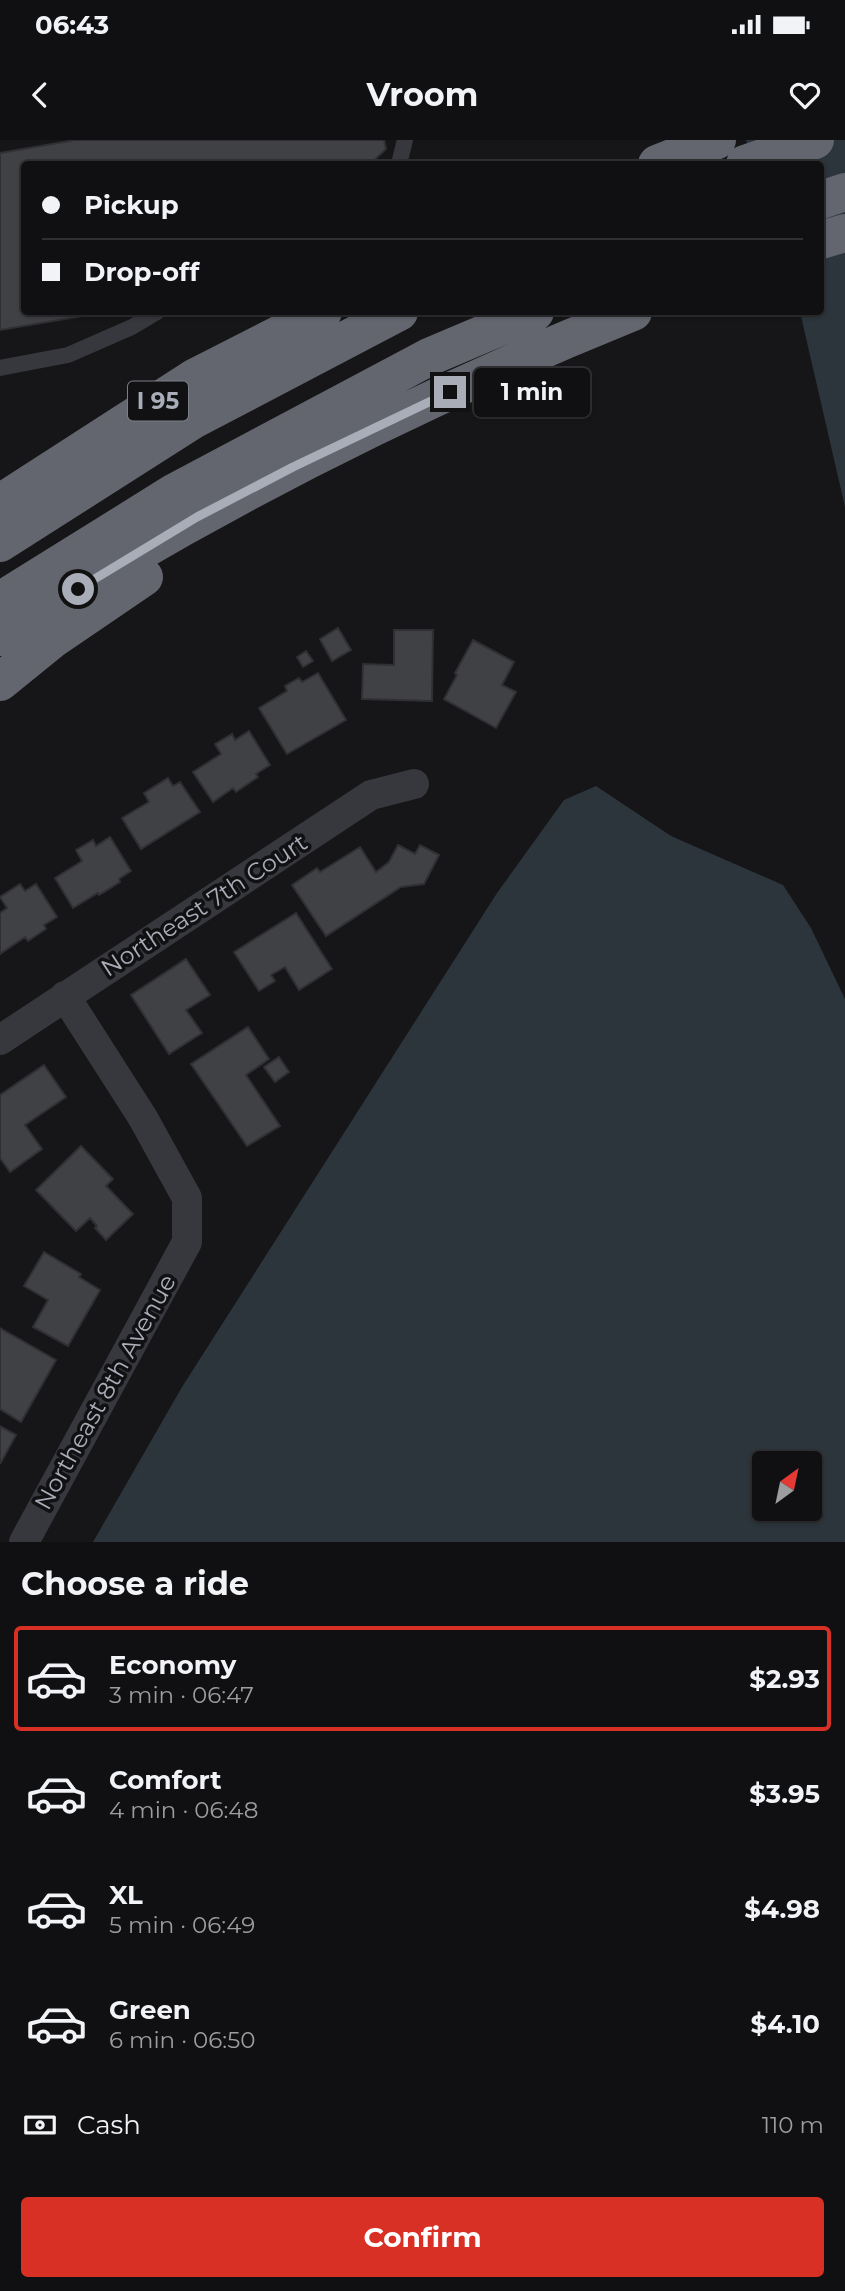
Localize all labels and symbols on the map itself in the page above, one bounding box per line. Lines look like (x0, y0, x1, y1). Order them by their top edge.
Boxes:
callout: 1 min (475, 368, 590, 416)
route end (434, 376, 466, 408)
road number: I 95 (128, 382, 188, 420)
route start (62, 573, 94, 605)
street label: Northeast 7th Court (95, 827, 313, 983)
street label: Northeast 8th Avenue (28, 1269, 182, 1515)
north arrow (752, 1451, 822, 1521)

